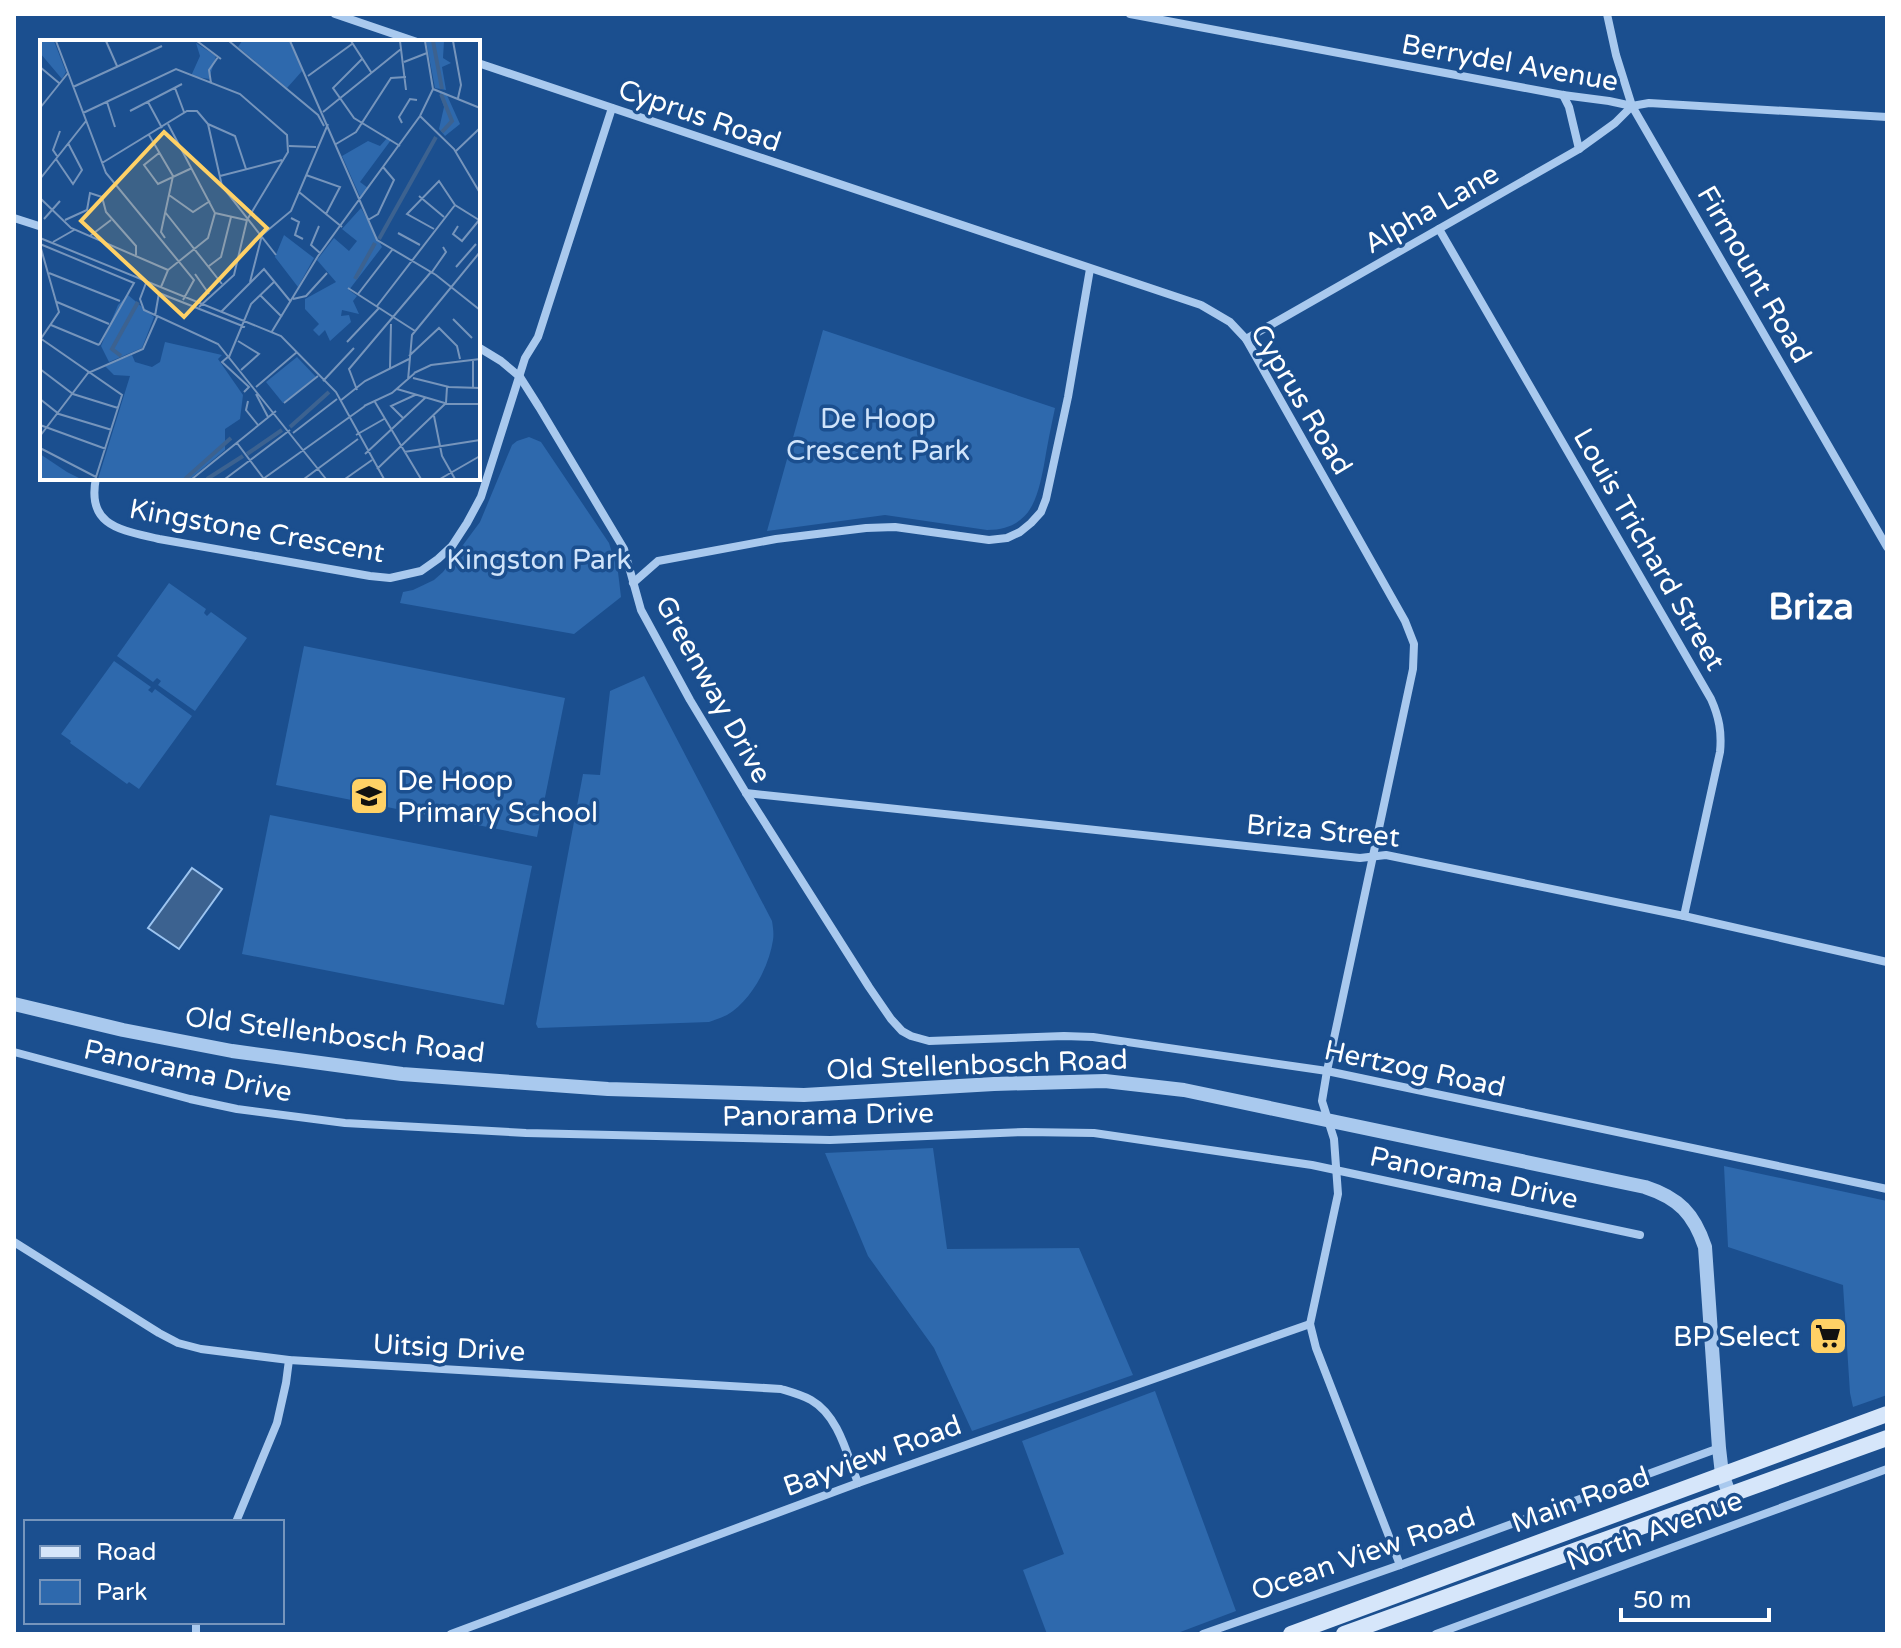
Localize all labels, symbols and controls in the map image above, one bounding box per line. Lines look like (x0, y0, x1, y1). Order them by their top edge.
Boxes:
street label: Berrydel Avenue (1399, 27, 1621, 99)
inset map (40, 40, 480, 480)
street label: Cyprus Road (614, 72, 785, 160)
street label: Alpha Lane (1358, 157, 1505, 261)
street label: Firmount Road (1690, 180, 1819, 369)
street label: Cyprus Road (1243, 318, 1359, 481)
park label: De Hoop Crescent Park (786, 402, 970, 468)
street label: Louis Trichard Street (1566, 422, 1732, 677)
street label: Kingstone Crescent (127, 492, 387, 570)
park label: Kingston Park (446, 543, 632, 577)
district label: Briza (1768, 586, 1854, 629)
street label: Greenway Drive (648, 590, 779, 789)
place label: De Hoop Primary School (397, 764, 598, 830)
school or university icon: De Hoop Primary School (348, 775, 390, 817)
street label: Briza Street (1245, 807, 1401, 855)
street label: Old Stellenbosch Road (183, 1000, 487, 1070)
street label: Panorama Drive (81, 1032, 295, 1110)
street label: Hertzog Road (1321, 1033, 1508, 1105)
street label: Old Stellenbosch Road (826, 1043, 1129, 1087)
street label: Panorama Drive (722, 1096, 934, 1134)
street label: Panorama Drive (1367, 1139, 1581, 1217)
supermarket icon: BP Select (1807, 1315, 1849, 1357)
place label: BP Select (1673, 1320, 1800, 1354)
street label: Uitsig Drive (372, 1327, 526, 1369)
street label: Bayview Road (779, 1408, 966, 1504)
street label: Main Road (1507, 1459, 1654, 1541)
street label: North Avenue (1562, 1483, 1747, 1579)
street label: Ocean View Road (1247, 1500, 1480, 1608)
legend (24, 1520, 284, 1624)
text: Road (96, 1538, 156, 1567)
scale bar (1621, 1572, 1769, 1622)
text: Park (96, 1578, 147, 1607)
text: 50 m (1633, 1586, 1691, 1615)

